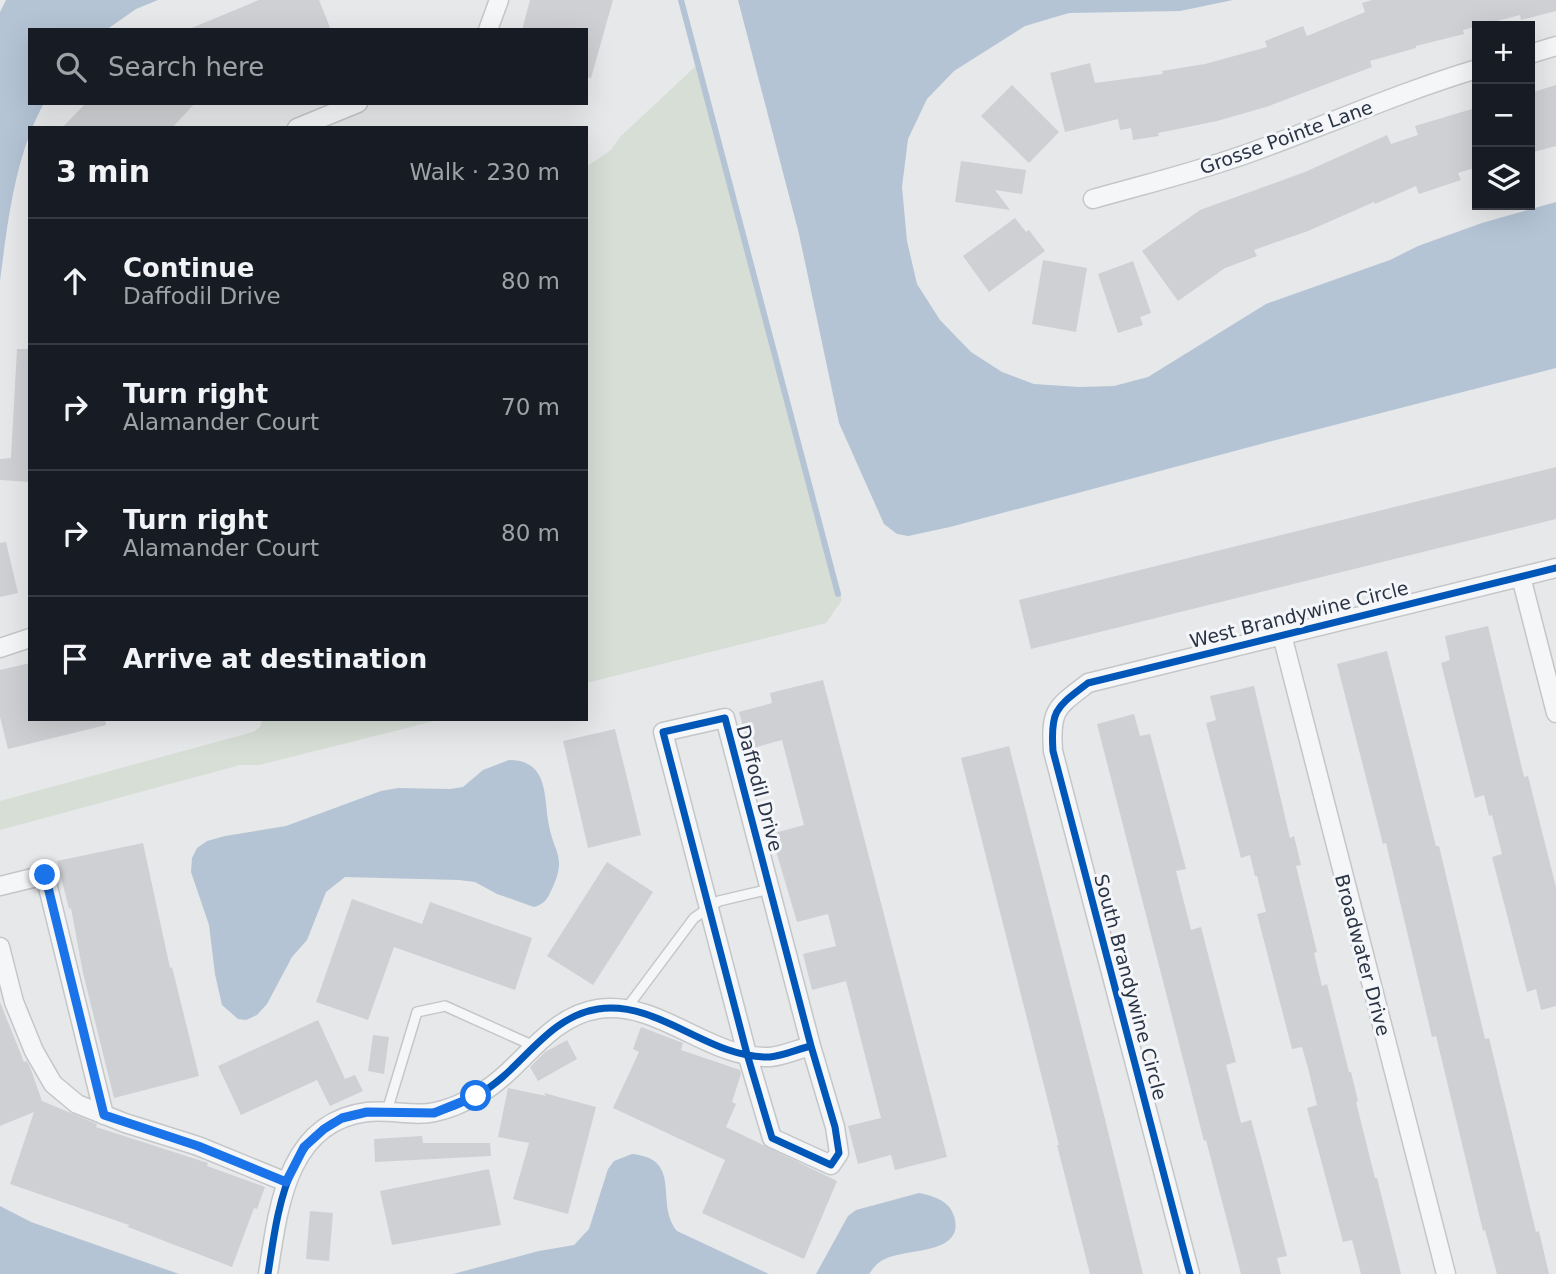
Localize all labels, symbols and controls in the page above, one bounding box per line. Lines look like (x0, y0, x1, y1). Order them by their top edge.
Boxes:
map controls (1472, 21, 1535, 210)
button: + (1472, 21, 1535, 84)
search box (28, 28, 588, 105)
icon: search (52, 48, 90, 86)
text: Search here (108, 52, 264, 82)
button: − (1472, 84, 1535, 147)
street label: Grosse Pointe Lane (1197, 96, 1375, 178)
button: layers (1472, 147, 1535, 210)
text: 3 min (56, 154, 150, 189)
text: Walk · 230 m (409, 159, 560, 185)
text: Continue (123, 253, 254, 283)
icon: ahead (56, 262, 94, 300)
text: 80 m (501, 268, 560, 294)
text: Daffodil Drive (123, 283, 281, 309)
text: Turn right (123, 379, 268, 409)
icon: right (56, 388, 94, 426)
text: 70 m (501, 394, 560, 420)
text: Alamander Court (123, 409, 319, 435)
text: Turn right (123, 505, 268, 535)
icon: right (56, 514, 94, 552)
text: 80 m (501, 520, 560, 546)
text: Alamander Court (123, 535, 319, 561)
street label: West Brandywine Circle (1187, 576, 1411, 652)
icon: arrive (56, 640, 94, 678)
text: Arrive at destination (123, 644, 427, 674)
street label: Daffodil Drive (733, 722, 787, 854)
route end (29, 859, 60, 890)
street label: South Brandywine Circle (1090, 872, 1172, 1102)
street label: Broadwater Drive (1331, 872, 1395, 1038)
route start (460, 1080, 491, 1111)

